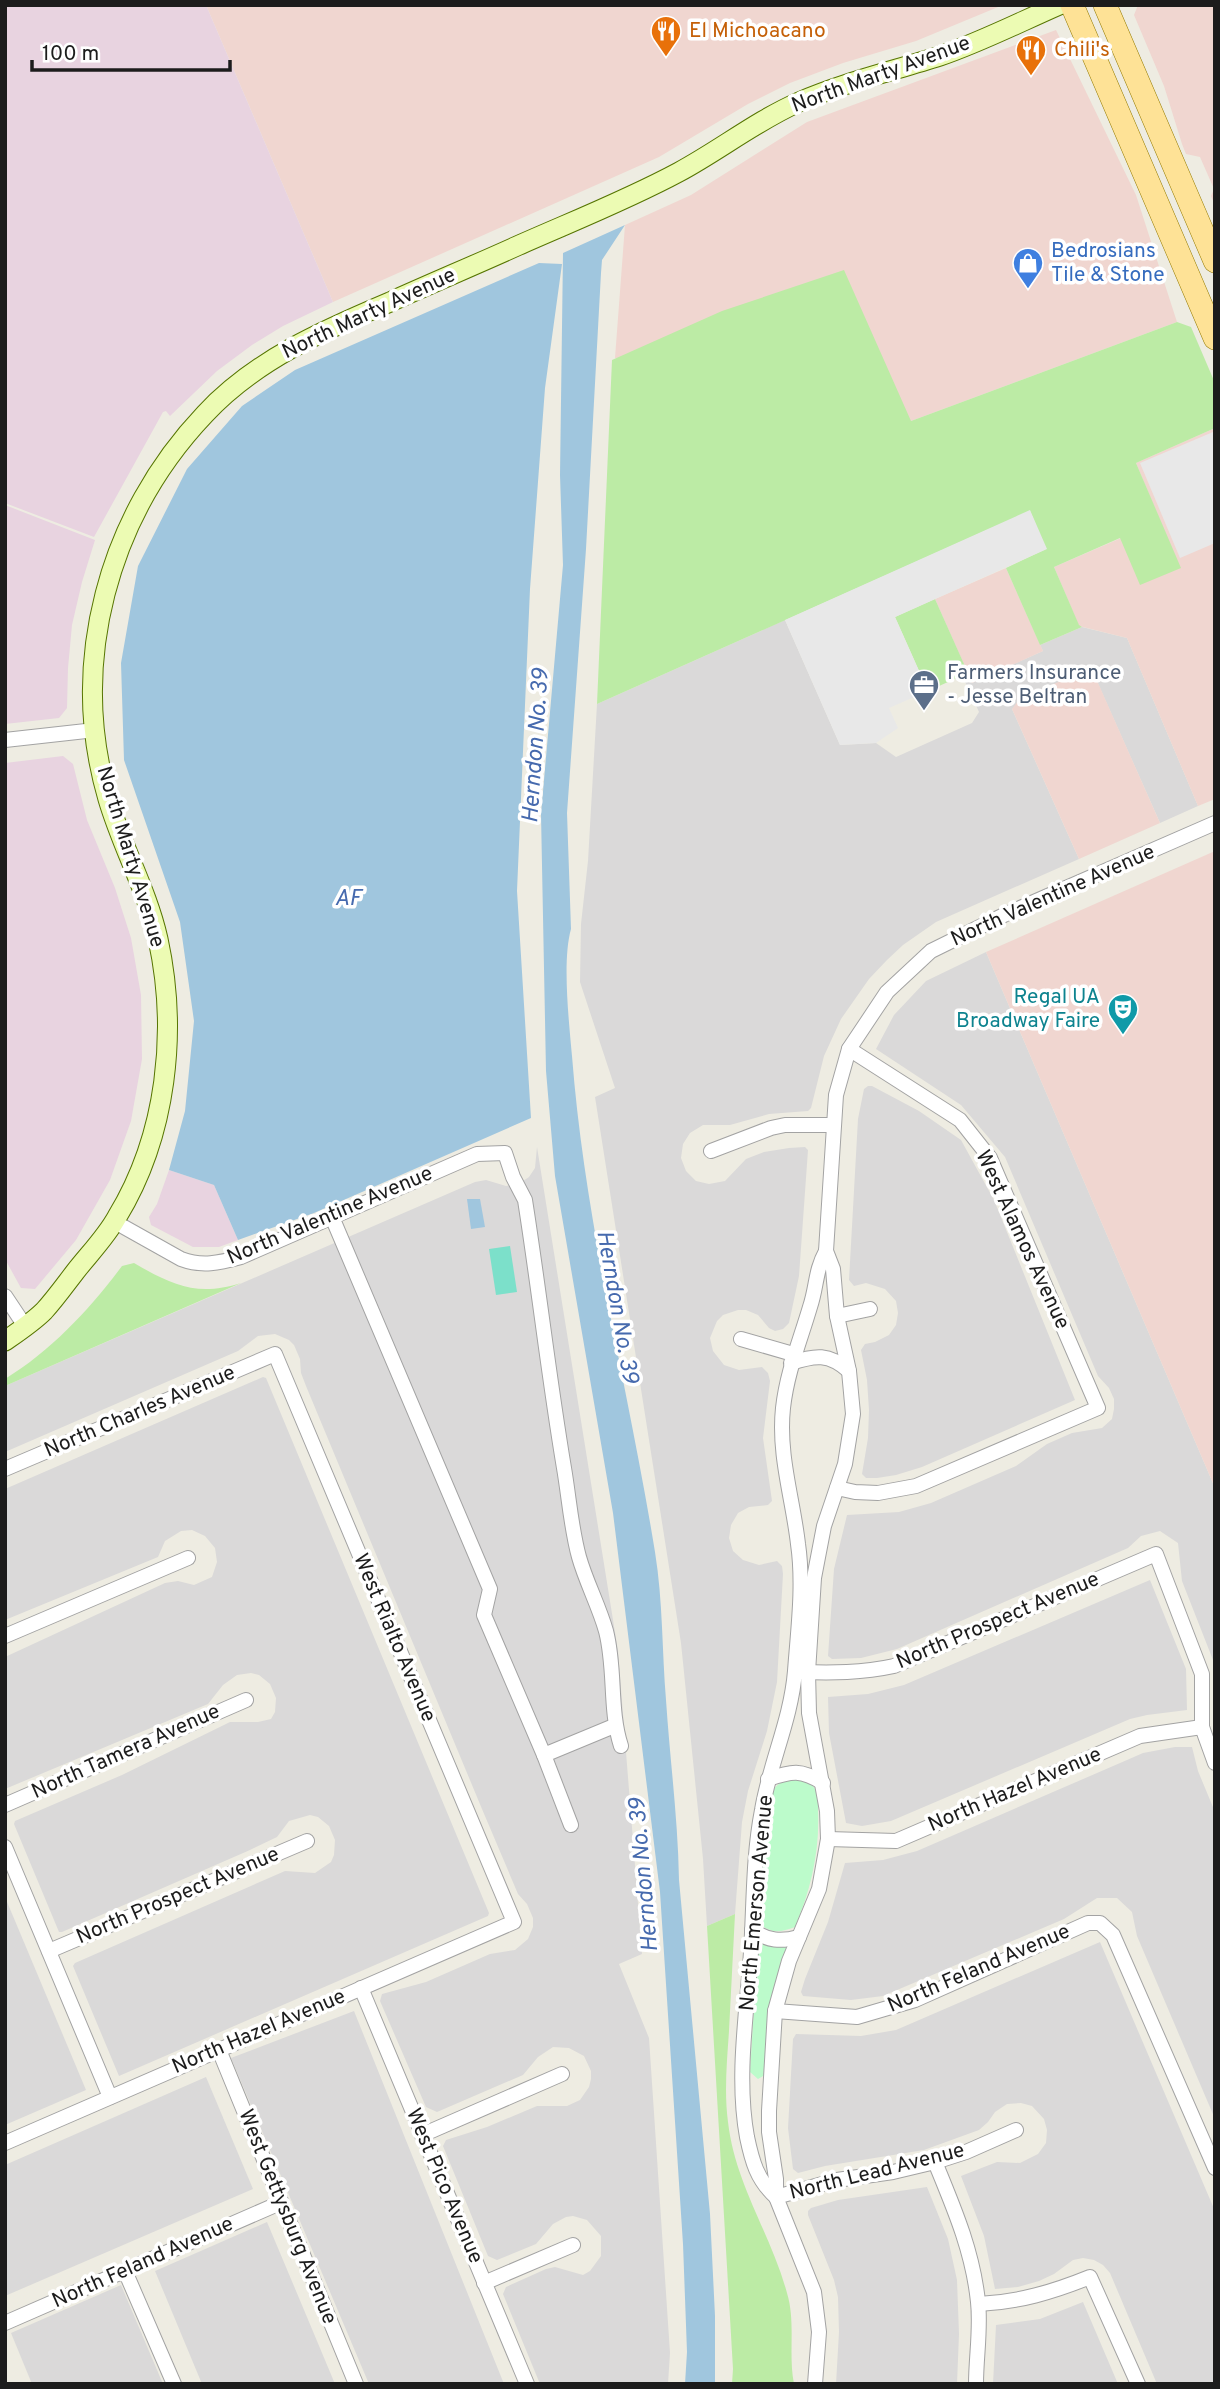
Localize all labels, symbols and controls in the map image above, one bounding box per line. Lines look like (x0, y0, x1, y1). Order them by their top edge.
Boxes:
restaurant icon: El Michoacano (649, 14, 683, 58)
place label: El Michoacano (689, 18, 826, 45)
scale bar (32, 28, 229, 72)
street label: North Marty Avenue (788, 30, 974, 120)
restaurant icon: Chili's (1014, 33, 1048, 77)
place label: Chili's (1054, 37, 1110, 64)
text: 100 m (42, 41, 99, 68)
place label: Bedrosians Tile & Stone (1051, 238, 1165, 289)
shop icon: Bedrosians Tile & Stone (1011, 246, 1045, 290)
street label: North Marty Avenue (278, 262, 460, 366)
place label: Farmers Insurance - Jesse Beltran (947, 660, 1121, 711)
water label: Herndon No. 39 (517, 667, 557, 824)
office icon: Farmers Insurance - Jesse Beltran (907, 668, 941, 712)
street label: North Marty Avenue (90, 763, 170, 951)
street label: North Valentine Avenue (947, 839, 1159, 953)
water label: AF (335, 885, 364, 914)
place label: Regal UA Broadway Faire (956, 984, 1100, 1035)
theatre icon: Regal UA Broadway Faire (1106, 992, 1140, 1036)
street label: West Alamos Avenue (969, 1146, 1075, 1334)
street label: North Valentine Avenue (223, 1160, 437, 1272)
water label: Herndon No. 39 (588, 1228, 644, 1387)
street label: North Charles Avenue (40, 1360, 240, 1464)
street label: West Rialto Avenue (346, 1550, 442, 1726)
street label: North Prospect Avenue (892, 1566, 1104, 1676)
street label: North Tamera Avenue (28, 1698, 224, 1806)
street label: North Hazel Avenue (924, 1741, 1106, 1839)
street label: North Emerson Avenue (734, 1794, 780, 2012)
water label: Herndon No. 39 (624, 1796, 666, 1953)
street label: North Prospect Avenue (72, 1841, 284, 1951)
street label: North Feland Avenue (884, 1918, 1074, 2020)
street label: North Hazel Avenue (168, 1983, 350, 2081)
street label: West Pico Avenue (399, 2104, 489, 2268)
street label: West Gettysburg Avenue (231, 2105, 343, 2329)
street label: North Lead Avenue (787, 2137, 967, 2207)
street label: North Feland Avenue (48, 2211, 238, 2315)

